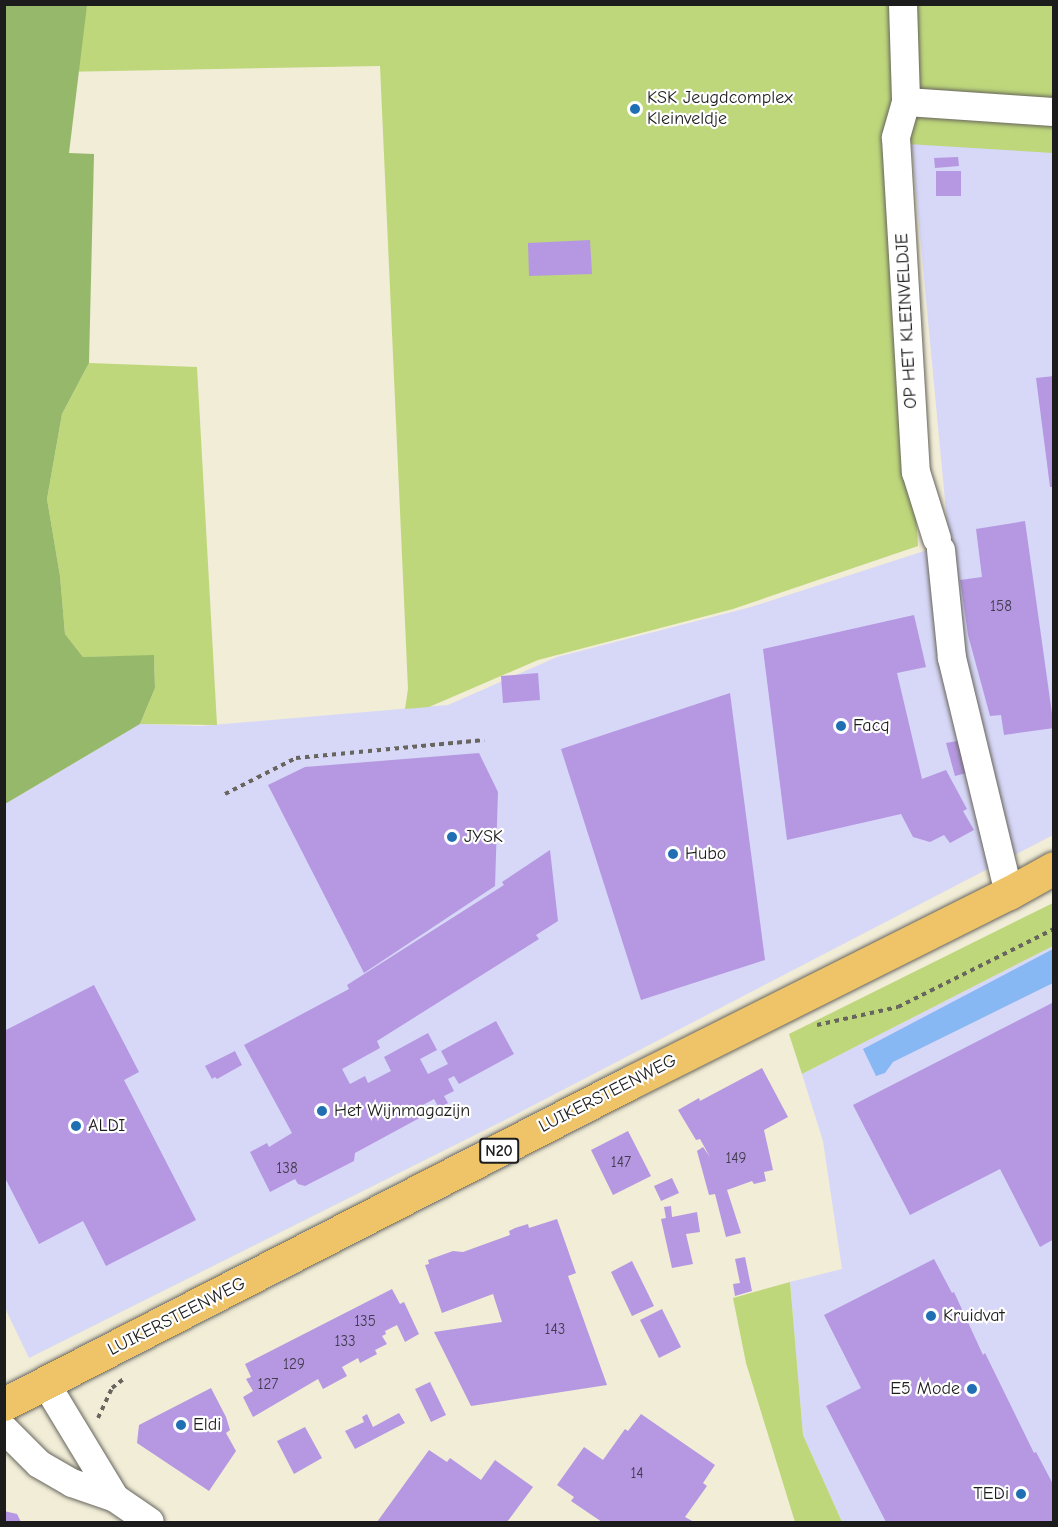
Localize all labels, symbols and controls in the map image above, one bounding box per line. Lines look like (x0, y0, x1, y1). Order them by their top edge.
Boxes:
place label: KSK Jeugdcomplex Kleinveldje (647, 88, 793, 130)
marker: KSK Jeugdcomplex Kleinveldje (628, 102, 642, 116)
street label: OP HET KLEINVELDJE (892, 233, 922, 409)
house number: 158 (990, 598, 1012, 616)
place label: Facq (853, 715, 890, 737)
marker: Facq (834, 719, 848, 733)
place label: JYSK (464, 826, 503, 848)
marker: JYSK (445, 830, 459, 844)
place label: Hubo (685, 843, 726, 865)
marker: Hubo (666, 847, 680, 861)
street label: LUIKERSTEENWEG (536, 1050, 680, 1138)
place label: Het Wijnmagazijn (334, 1100, 470, 1122)
marker: Het Wijnmagazijn (315, 1104, 329, 1118)
place label: ALDI (88, 1115, 125, 1137)
marker: ALDI (69, 1119, 83, 1133)
road number: N20 (478, 1138, 520, 1164)
house number: 149 (725, 1150, 747, 1168)
house number: 147 (611, 1154, 631, 1172)
house number: 138 (276, 1160, 298, 1178)
street label: LUIKERSTEENWEG (105, 1273, 249, 1361)
place label: Kruidvat (943, 1305, 1005, 1327)
marker: Kruidvat (924, 1309, 938, 1323)
house number: 135 (354, 1313, 376, 1331)
house number: 143 (545, 1321, 565, 1339)
house number: 133 (334, 1333, 356, 1351)
house number: 129 (283, 1356, 305, 1374)
house number: 127 (258, 1376, 278, 1394)
place label: E5 Mode (890, 1378, 960, 1400)
marker: E5 Mode (965, 1382, 979, 1396)
place label: Eldi (193, 1414, 221, 1436)
marker: Eldi (174, 1418, 188, 1432)
house number: 14 (630, 1465, 644, 1483)
place label: TEDi (973, 1483, 1009, 1505)
marker: TEDi (1014, 1487, 1028, 1501)

